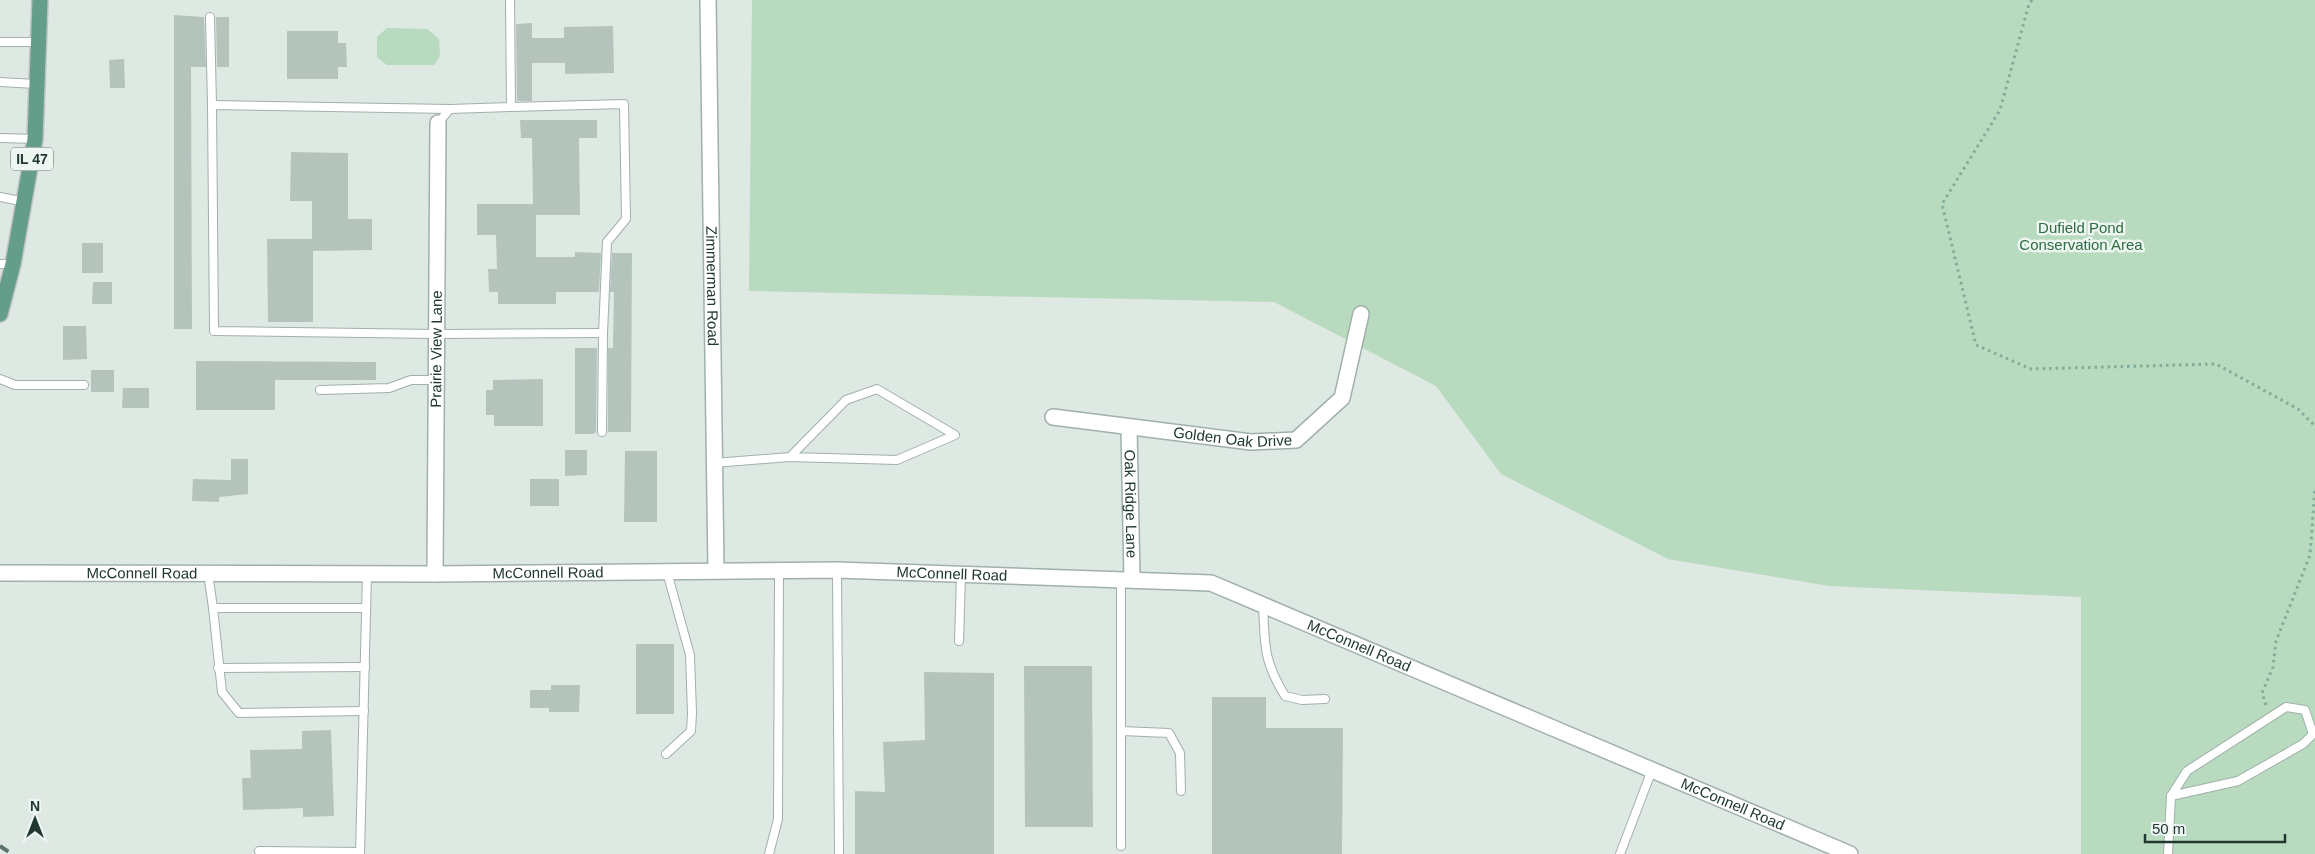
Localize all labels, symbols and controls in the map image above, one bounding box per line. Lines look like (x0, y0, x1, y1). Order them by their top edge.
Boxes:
road number: IL 47 (11, 148, 53, 170)
park label: Dufield Pond Conservation Area (2019, 219, 2143, 253)
street label: Zimmerman Road (703, 226, 722, 346)
street label: Prairie View Lane (427, 290, 445, 408)
street label: Golden Oak Drive (1172, 423, 1292, 450)
street label: Oak Ridge Lane (1121, 450, 1141, 558)
street label: McConnell Road (492, 563, 604, 581)
street label: McConnell Road (896, 563, 1008, 584)
street label: McConnell Road (87, 564, 197, 581)
street label: McConnell Road (1305, 616, 1414, 675)
street label: McConnell Road (1679, 774, 1787, 833)
north arrow (10, 794, 60, 844)
text: N (30, 798, 40, 814)
scale bar (2145, 812, 2285, 844)
text: 50 m (2152, 820, 2185, 837)

